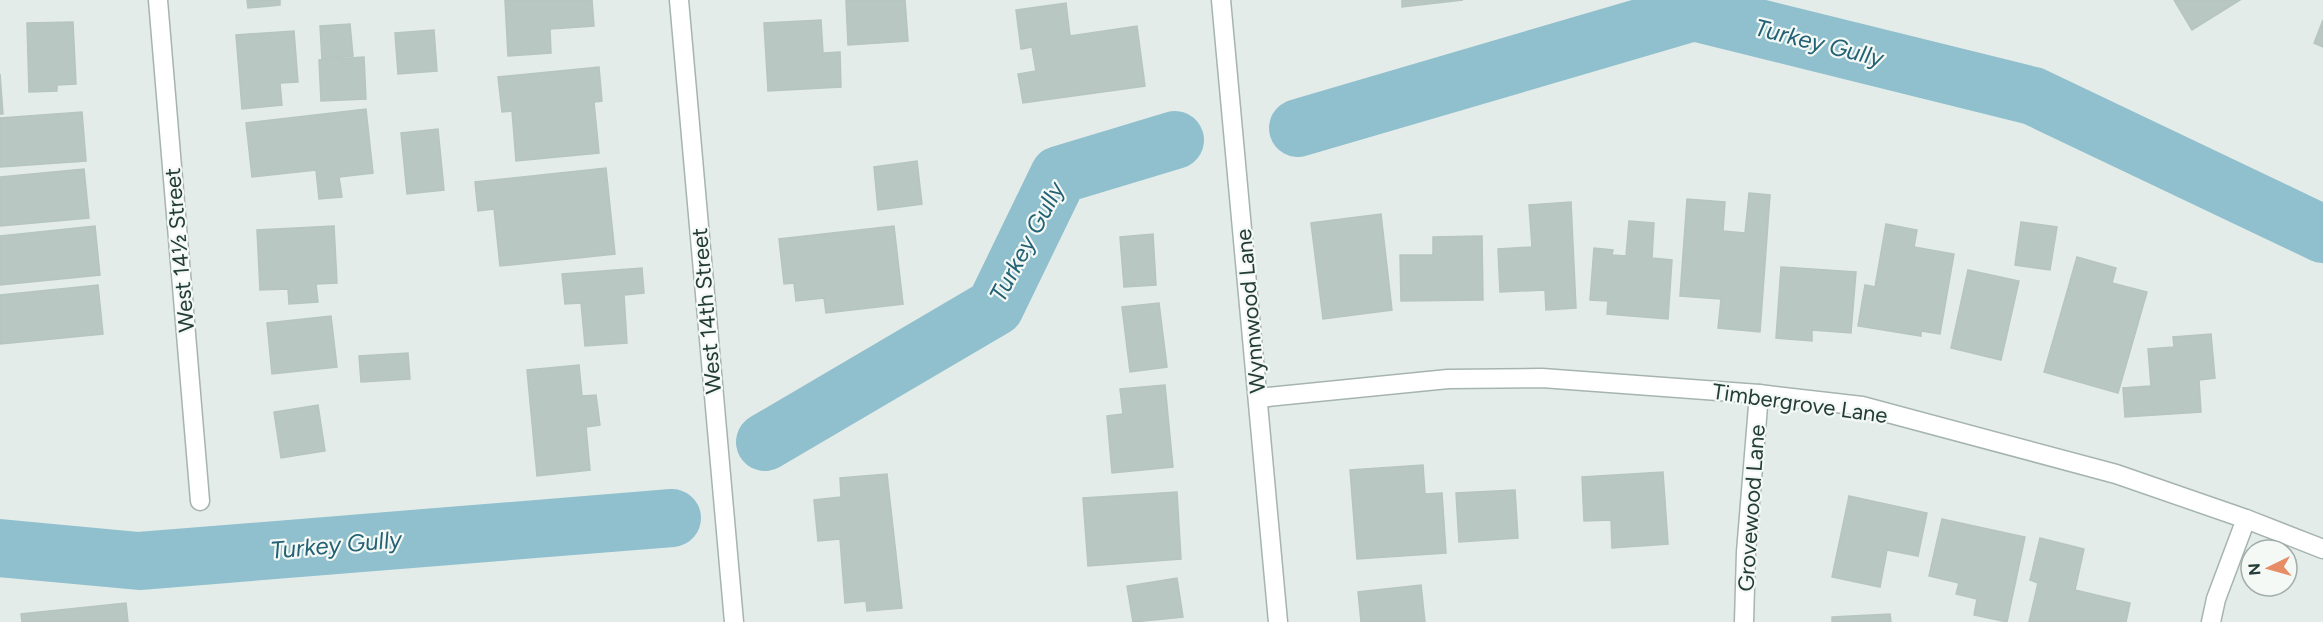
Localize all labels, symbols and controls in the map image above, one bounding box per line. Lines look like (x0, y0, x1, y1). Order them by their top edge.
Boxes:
water label: Turkey Gully (1752, 13, 1888, 73)
street label: West 14½ Street (159, 167, 200, 333)
water label: Turkey Gully (983, 176, 1071, 307)
street label: West 14th Street (686, 227, 727, 395)
street label: Wynnwood Lane (1230, 228, 1271, 394)
street label: Timbergrove Lane (1711, 378, 1889, 429)
street label: Grovewood Lane (1732, 424, 1771, 592)
water label: Turkey Gully (269, 524, 404, 565)
north arrow (2239, 538, 2299, 598)
text: N (2245, 562, 2265, 576)

